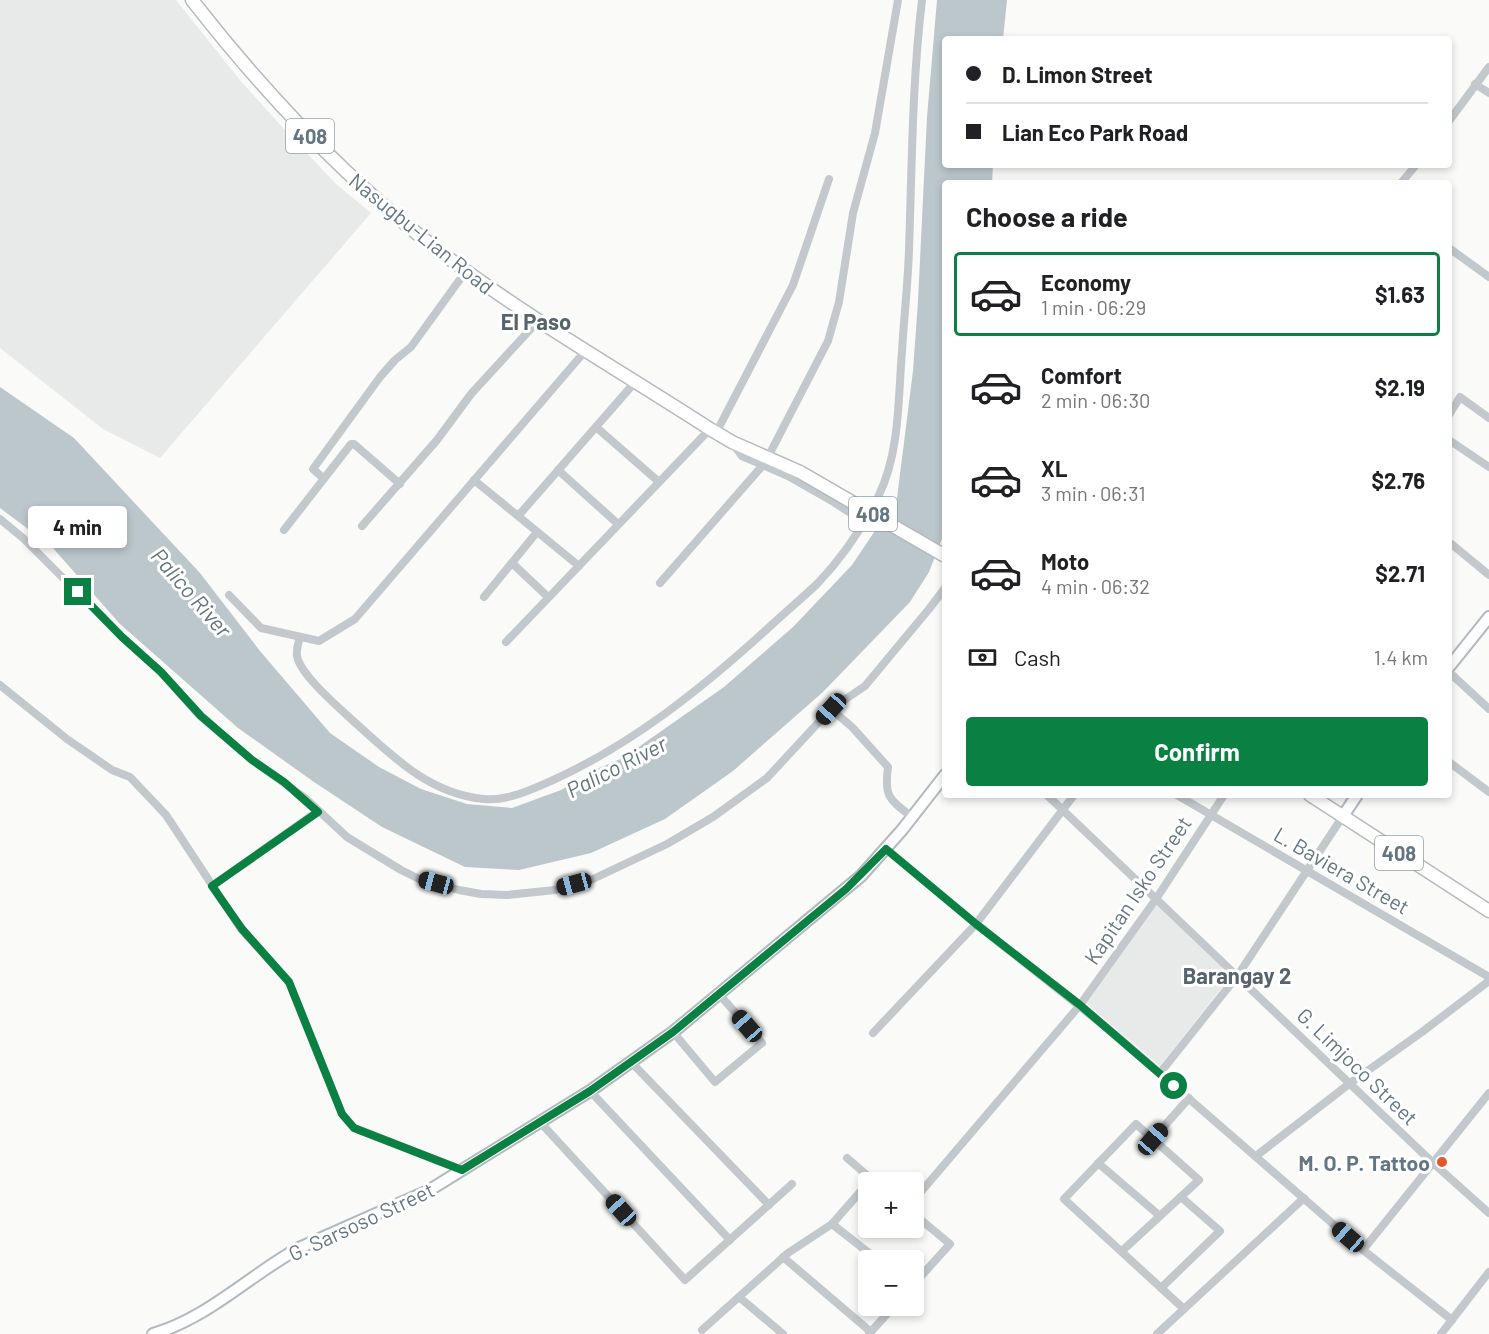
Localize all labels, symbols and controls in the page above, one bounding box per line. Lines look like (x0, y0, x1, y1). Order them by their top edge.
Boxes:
text: D. Limon Street (1002, 61, 1153, 87)
road number: 408 (286, 119, 334, 153)
text: Lian Eco Park Road (1002, 119, 1188, 145)
street label: Nasugbu-Lian Road (345, 167, 499, 299)
text: Choose a ride (966, 200, 1128, 232)
icon: car (969, 267, 1023, 321)
text: Economy (1041, 269, 1131, 295)
text: $1.63 (1375, 281, 1425, 307)
text: 1 min · 06:29 (1041, 295, 1146, 319)
district label: El Paso (501, 308, 571, 334)
icon: car (969, 360, 1023, 414)
text: Comfort (1041, 362, 1122, 388)
text: $2.19 (1375, 374, 1425, 400)
text: 2 min · 06:30 (1041, 388, 1150, 412)
icon: car (969, 453, 1023, 507)
text: XL (1041, 455, 1067, 481)
text: $2.76 (1371, 467, 1425, 493)
text: 3 min · 06:31 (1041, 481, 1145, 505)
road number: 408 (849, 497, 897, 531)
callout: 4 min (28, 505, 128, 547)
text: 4 min (53, 515, 102, 539)
water label: Palico River (147, 542, 238, 643)
icon: car (969, 546, 1023, 600)
text: Moto (1041, 548, 1089, 574)
text: $2.71 (1375, 560, 1425, 586)
text: 4 min · 06:32 (1041, 574, 1150, 598)
route end (64, 578, 91, 605)
icon: cash (966, 641, 999, 674)
text: Cash (1014, 644, 1061, 670)
text: 1.4 km (1374, 645, 1428, 669)
car (812, 690, 850, 728)
button: Confirm (966, 717, 1428, 786)
water label: Palico River (562, 729, 671, 802)
street label: Kapitan Isko Street (1078, 811, 1196, 969)
street label: L. Baviera Street (1270, 821, 1414, 919)
road number: 408 (1375, 836, 1423, 870)
car (416, 870, 456, 896)
car (554, 871, 594, 897)
district label: Barangay 2 (1183, 962, 1291, 988)
street label: G. Limjoco Street (1293, 1002, 1423, 1130)
car (728, 1007, 766, 1045)
route start (1160, 1072, 1187, 1099)
car (1134, 1120, 1172, 1158)
place label: M. O. P. Tattoo (1299, 1150, 1430, 1175)
marker: M. O. P. Tattoo (1435, 1155, 1449, 1169)
map controls (858, 1172, 924, 1316)
button: + (858, 1172, 924, 1238)
street label: G. Sarsoso Street (284, 1176, 438, 1266)
car (602, 1191, 640, 1229)
car (1329, 1218, 1367, 1256)
button: − (858, 1250, 924, 1316)

